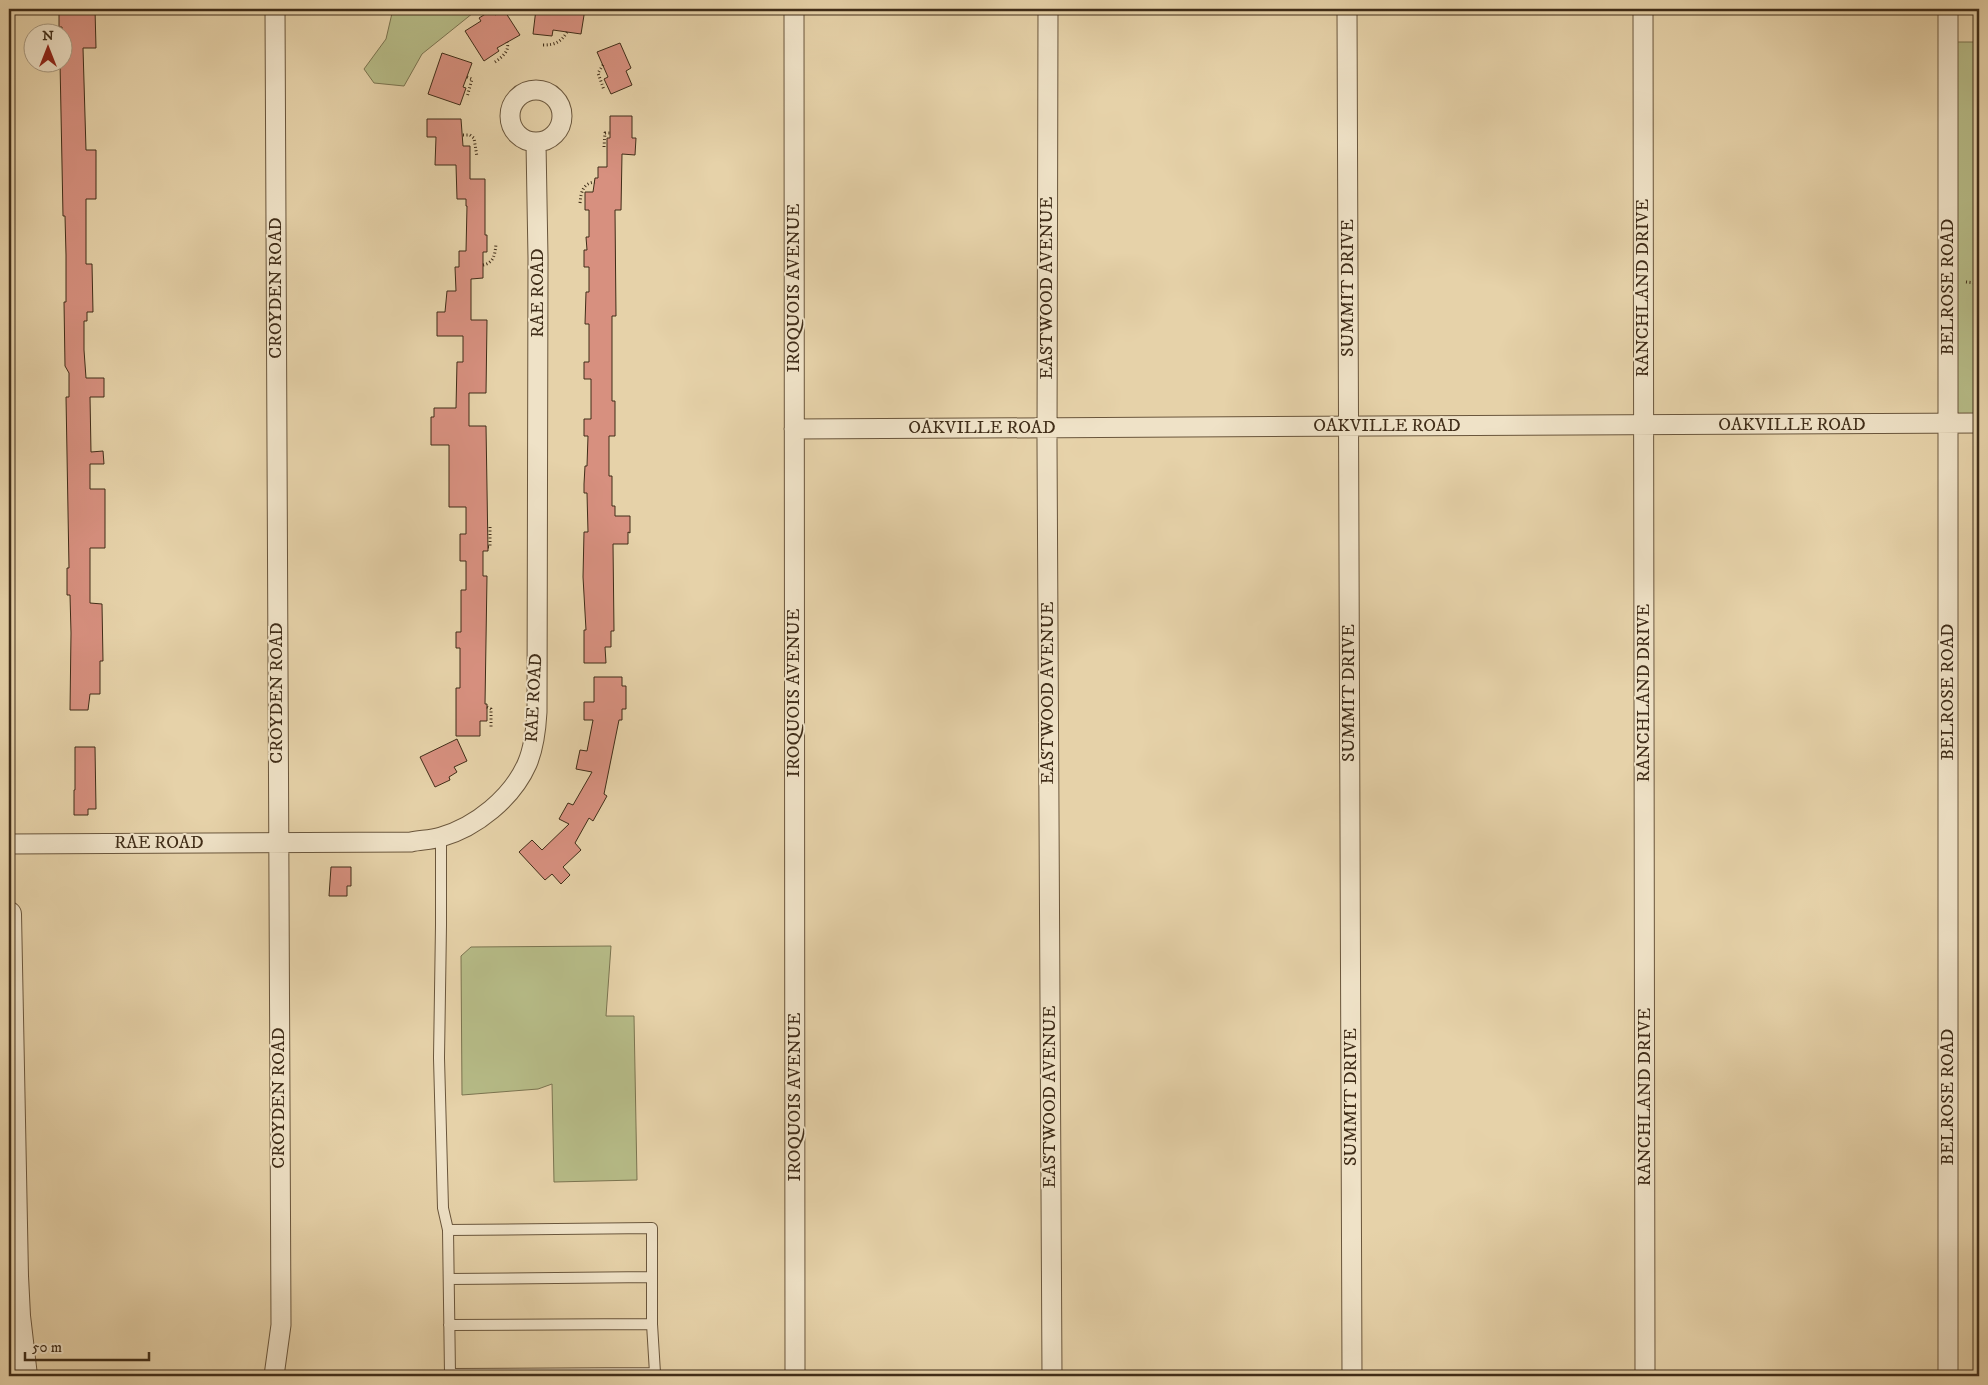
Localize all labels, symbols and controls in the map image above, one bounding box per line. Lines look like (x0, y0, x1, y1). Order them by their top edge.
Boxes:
north arrow (22, 22, 72, 72)
text: N (42, 27, 54, 45)
street label: EASTWOOD AVENUE (1036, 196, 1058, 379)
street label: RANCHLAND DRIVE (1632, 198, 1654, 377)
street label: IROQUOIS AVENUE (783, 203, 805, 372)
street label: CROYDEN ROAD (265, 217, 287, 359)
street label: BELROSE ROAD (1937, 218, 1959, 356)
street label: SUMMIT DRIVE (1337, 219, 1359, 357)
street label: RAE ROAD (527, 248, 549, 338)
street label: OAKVILLE ROAD (1718, 414, 1866, 436)
street label: OAKVILLE ROAD (1313, 415, 1461, 437)
street label: OAKVILLE ROAD (908, 417, 1056, 439)
street label: EASTWOOD AVENUE (1037, 601, 1059, 784)
street label: RANCHLAND DRIVE (1633, 603, 1655, 782)
street label: IROQUOIS AVENUE (783, 608, 805, 777)
street label: CROYDEN ROAD (266, 622, 288, 764)
street label: BELROSE ROAD (1937, 623, 1959, 761)
street label: SUMMIT DRIVE (1338, 624, 1360, 762)
street label: RAE ROAD (521, 653, 547, 743)
street label: RAE ROAD (114, 832, 204, 854)
street label: EASTWOOD AVENUE (1039, 1005, 1061, 1188)
street label: RANCHLAND DRIVE (1634, 1007, 1656, 1186)
street label: IROQUOIS AVENUE (784, 1012, 806, 1181)
street label: CROYDEN ROAD (268, 1027, 290, 1169)
street label: SUMMIT DRIVE (1340, 1028, 1362, 1166)
street label: BELROSE ROAD (1937, 1028, 1959, 1166)
scale bar (25, 1330, 149, 1362)
text: 50 m (32, 1338, 62, 1357)

